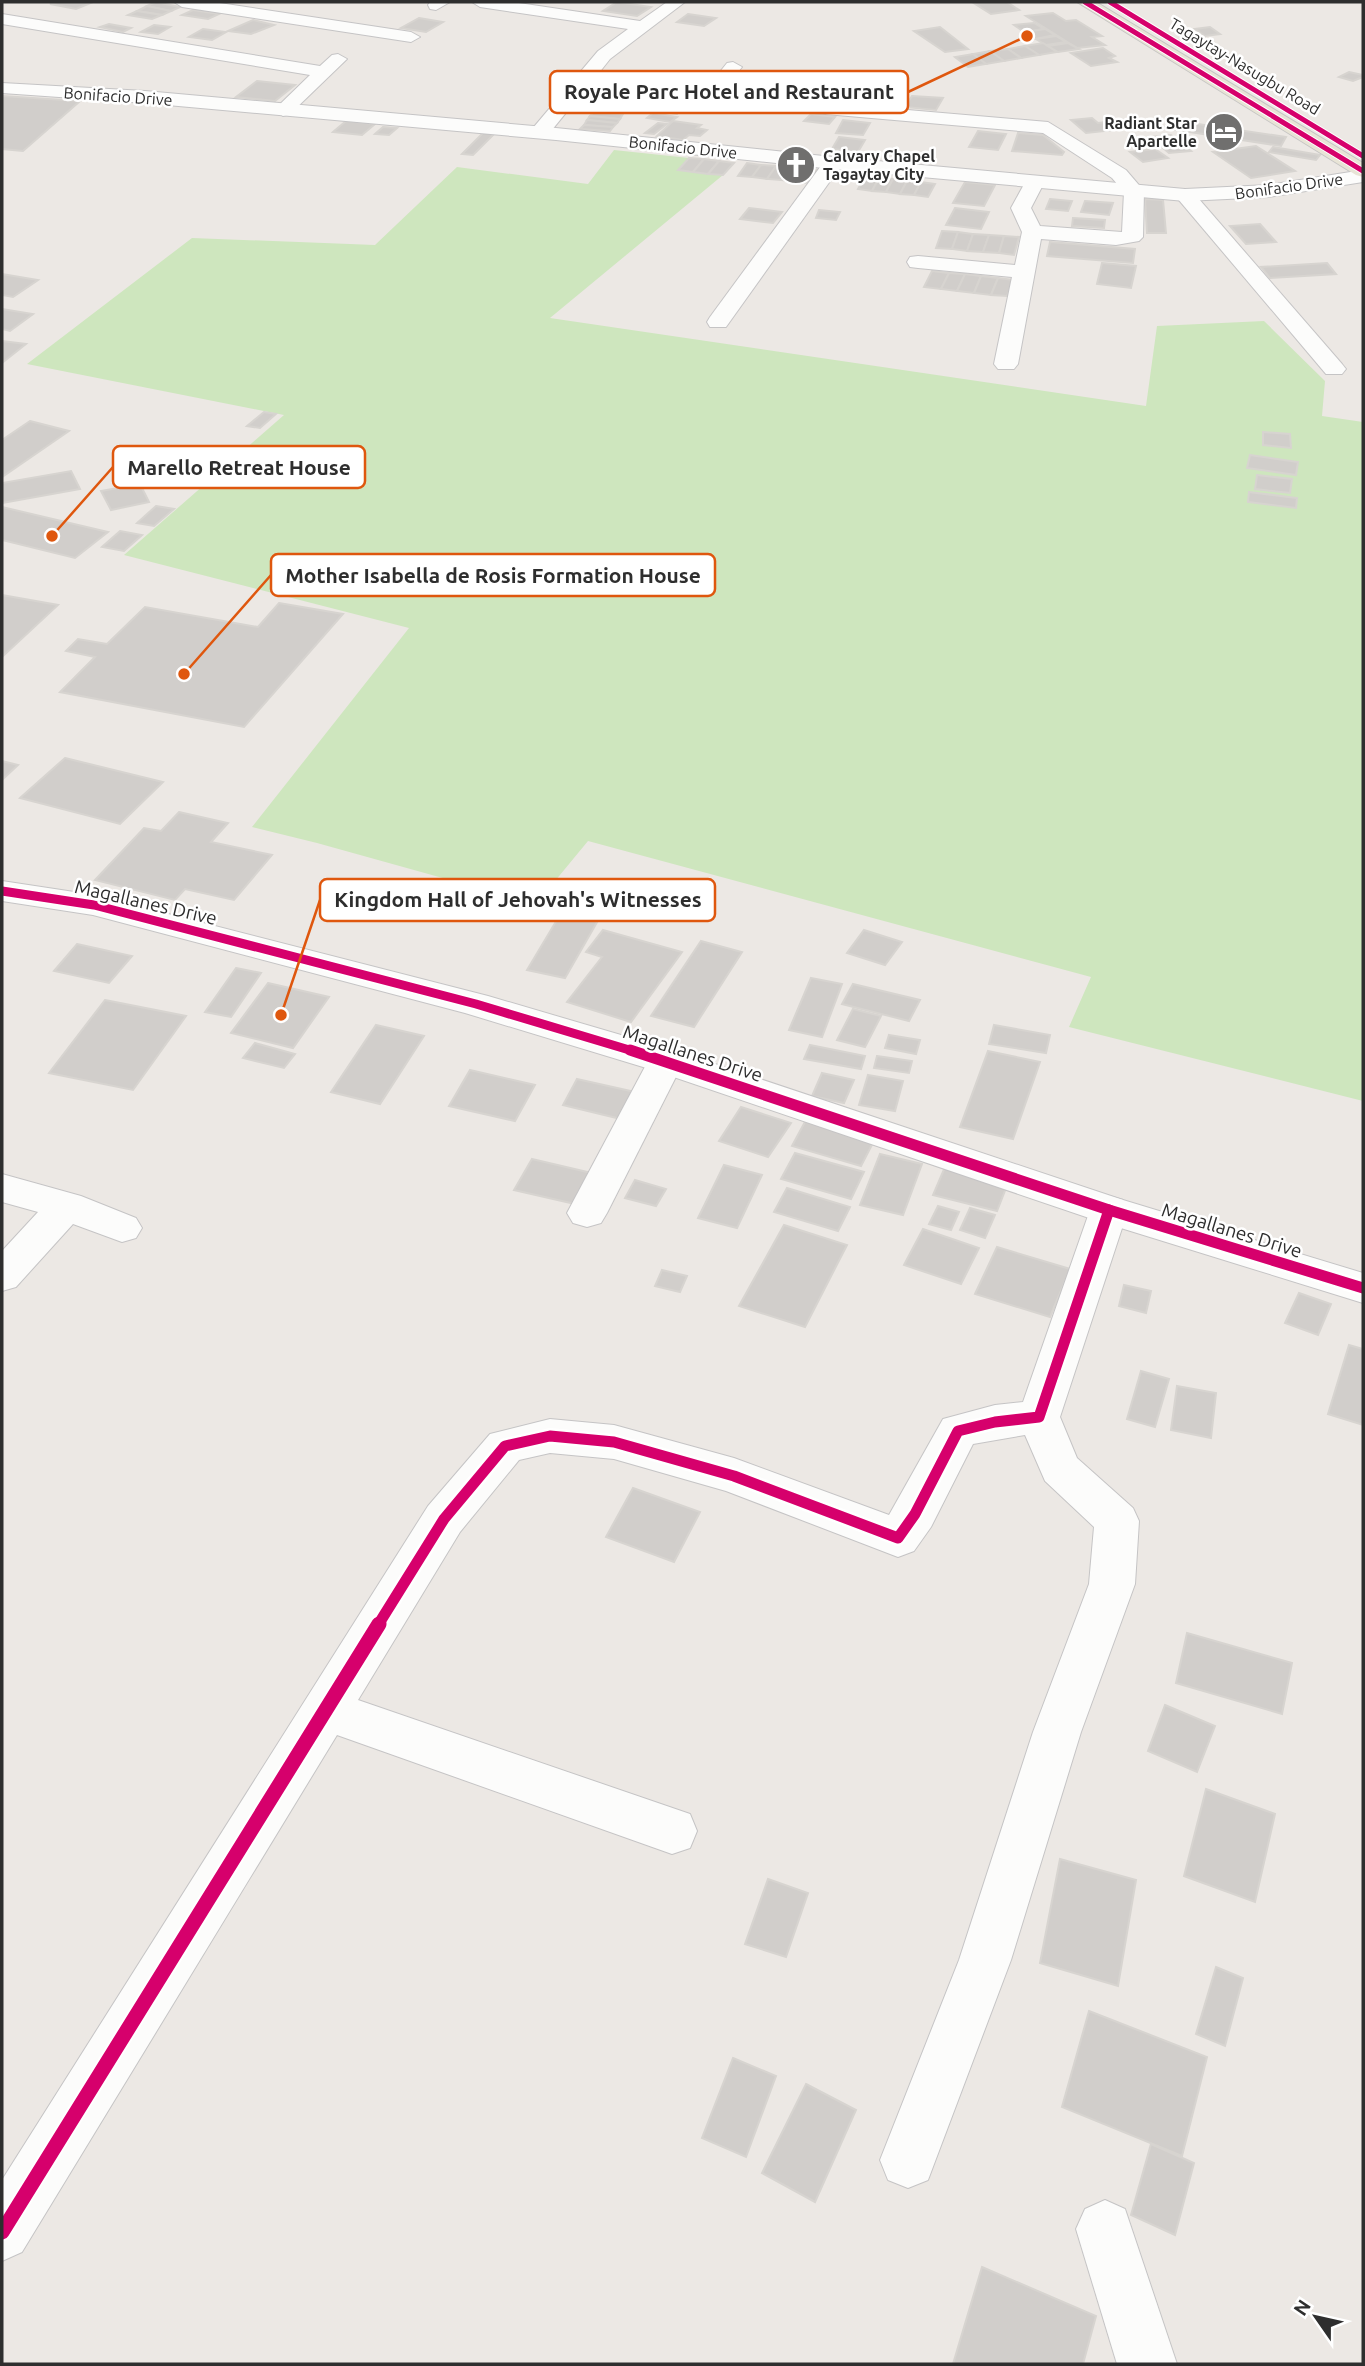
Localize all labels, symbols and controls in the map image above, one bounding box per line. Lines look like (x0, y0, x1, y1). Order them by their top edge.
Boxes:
street label: Tagaytay-Nasugbu Road (1166, 14, 1324, 118)
callout: Royale Parc Hotel and Restaurant (550, 71, 908, 113)
text: Royale Parc Hotel and Restaurant (564, 79, 894, 103)
street label: Bonifacio Drive (63, 83, 173, 109)
hotel icon: Radiant Star Apartelle (1203, 111, 1245, 153)
place label: Radiant Star Apartelle (1104, 114, 1197, 150)
street label: Bonifacio Drive (628, 132, 738, 162)
church icon: Calvary Chapel Tagaytay City (775, 144, 817, 186)
place label: Calvary Chapel Tagaytay City (823, 147, 935, 183)
street label: Bonifacio Drive (1234, 170, 1344, 202)
callout: Marello Retreat House (113, 446, 365, 488)
text: Marello Retreat House (127, 455, 351, 479)
callout: Mother Isabella de Rosis Formation House (271, 554, 715, 596)
text: Mother Isabella de Rosis Formation House (285, 563, 701, 587)
street label: Magallanes Drive (73, 875, 219, 929)
callout: Kingdom Hall of Jehovah's Witnesses (320, 879, 715, 921)
text: Kingdom Hall of Jehovah's Witnesses (334, 887, 702, 911)
street label: Magallanes Drive (620, 1020, 766, 1086)
street label: Magallanes Drive (1159, 1198, 1305, 1262)
north arrow (1281, 2282, 1351, 2352)
text: N (1289, 2295, 1315, 2320)

